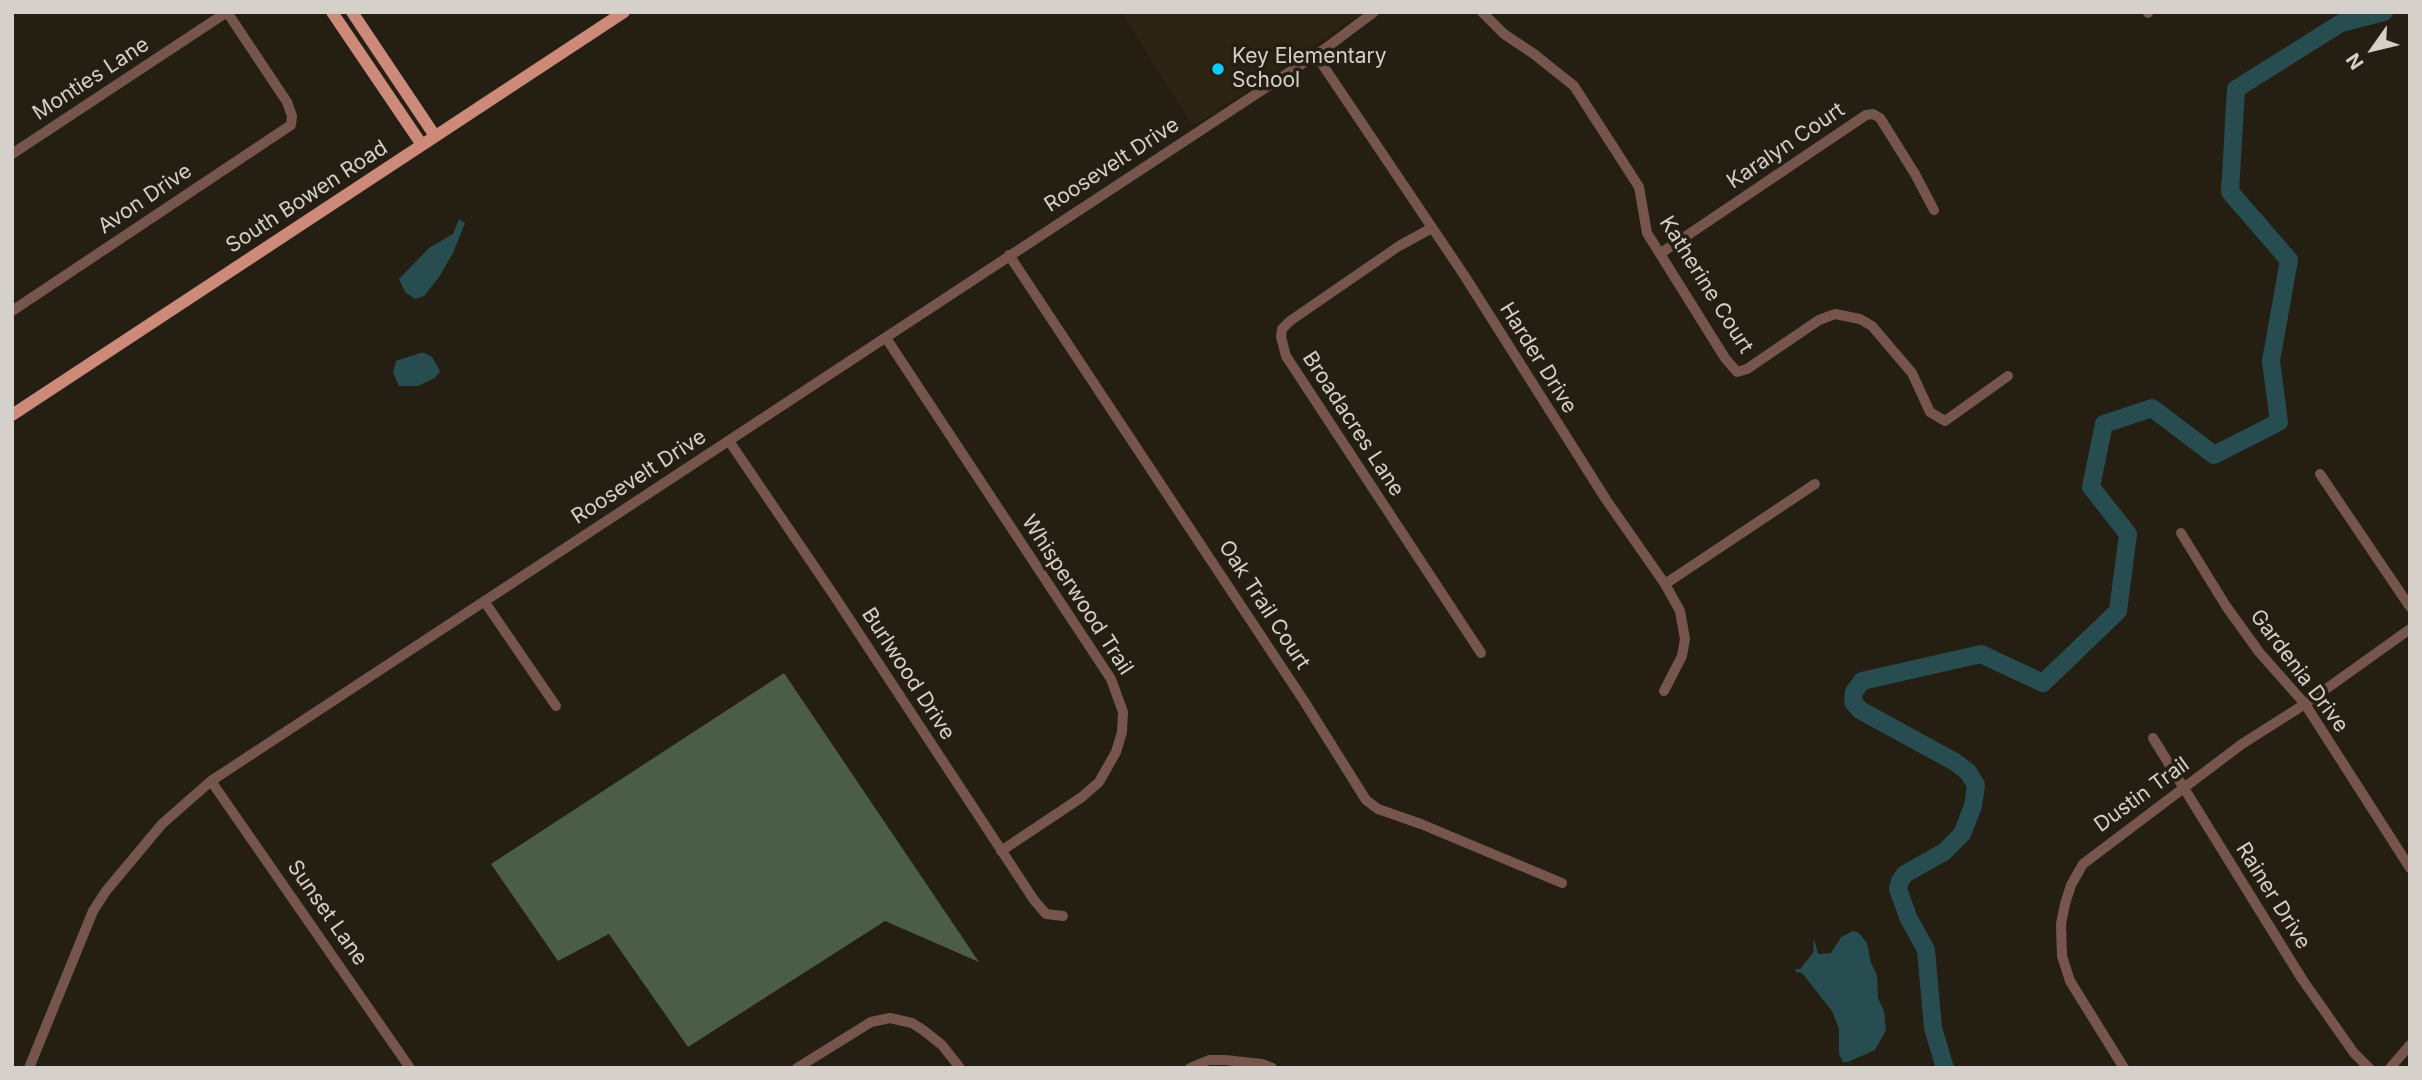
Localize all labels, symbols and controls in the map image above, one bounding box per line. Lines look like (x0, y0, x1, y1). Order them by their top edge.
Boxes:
north arrow (2338, 14, 2408, 84)
street label: Monties Lane (28, 32, 154, 126)
place label: Key Elementary School (1232, 44, 1387, 94)
text: N (2342, 49, 2369, 73)
marker: Key Elementary School (1210, 61, 1226, 77)
street label: Karalyn Court (1722, 97, 1850, 195)
street label: Roosevelt Drive (1040, 112, 1184, 218)
street label: South Bowen Road (221, 135, 393, 259)
street label: Avon Drive (93, 159, 197, 239)
street label: Katherine Court (1654, 212, 1758, 358)
street label: Harder Drive (1494, 298, 1582, 418)
street label: Broadacres Lane (1297, 347, 1409, 501)
street label: Roosevelt Drive (567, 424, 711, 530)
street label: Whisperwood Trail (1016, 510, 1138, 680)
street label: Oak Trail Court (1213, 536, 1315, 674)
street label: Burlwood Drive (856, 603, 960, 745)
street label: Gardenia Drive (2245, 605, 2353, 737)
street label: Dustin Trail (2090, 752, 2194, 838)
street label: Rainer Drive (2230, 838, 2316, 954)
street label: Sunset Lane (281, 856, 373, 970)

